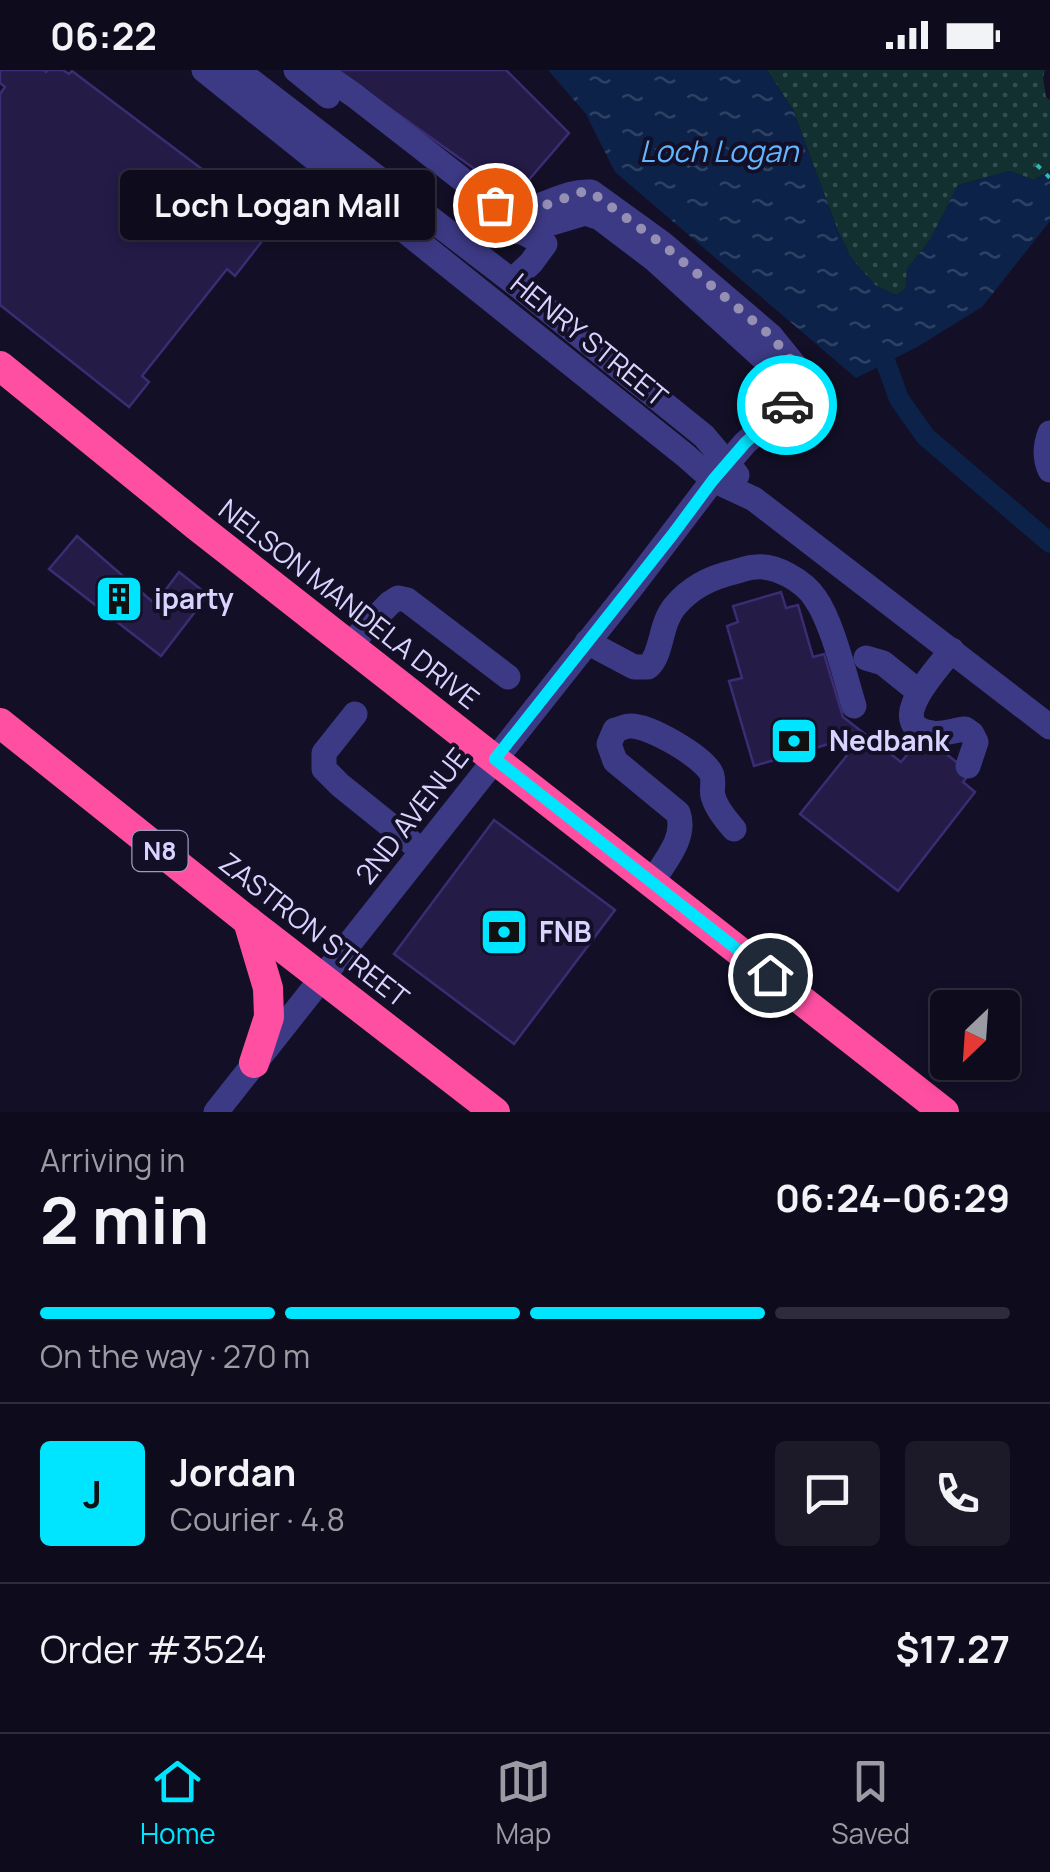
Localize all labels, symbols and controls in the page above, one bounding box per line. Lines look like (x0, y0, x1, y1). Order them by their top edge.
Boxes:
text: 06:22 (50, 9, 157, 61)
water label: Loch Logan (640, 130, 800, 171)
pin (453, 163, 538, 248)
callout: Loch Logan Mall (120, 170, 435, 240)
icon: bag (468, 178, 523, 233)
text: Loch Logan Mall (154, 183, 401, 227)
street label: HENRY STREET (503, 264, 676, 415)
courier (737, 355, 837, 455)
icon: car (760, 378, 815, 433)
street label: NELSON MANDELA DRIVE (212, 490, 488, 717)
building icon: iparty (93, 573, 145, 625)
place label: iparty (154, 579, 234, 617)
bank icon: Nedbank (768, 715, 820, 767)
place label: Nedbank (829, 721, 950, 759)
street label: 2ND AVENUE (346, 739, 476, 891)
road number: N8 (132, 831, 188, 871)
street label: ZASTRON STREET (212, 843, 418, 1016)
bank icon: FNB (478, 906, 530, 958)
place label: FNB (539, 912, 591, 950)
pin (728, 933, 813, 1018)
icon: home (743, 948, 798, 1003)
north arrow (930, 990, 1020, 1080)
map controls (930, 990, 1020, 1080)
text: Arriving in (40, 1138, 185, 1182)
text: 06:24–06:29 (775, 1171, 1010, 1223)
text: 2 min (40, 1175, 209, 1264)
text: On the way · 270 m (40, 1334, 310, 1378)
button: chat (775, 1441, 880, 1546)
button: phone (905, 1441, 1010, 1546)
text: Jordan (170, 1445, 296, 1497)
text: J (83, 1467, 102, 1519)
text: Courier · 4.8 (170, 1497, 345, 1541)
text: Order #3524 (40, 1622, 267, 1674)
text: $17.27 (895, 1622, 1010, 1674)
tab: Home (140, 1754, 216, 1852)
tab: Map (496, 1754, 551, 1852)
tab: Saved (831, 1754, 910, 1852)

